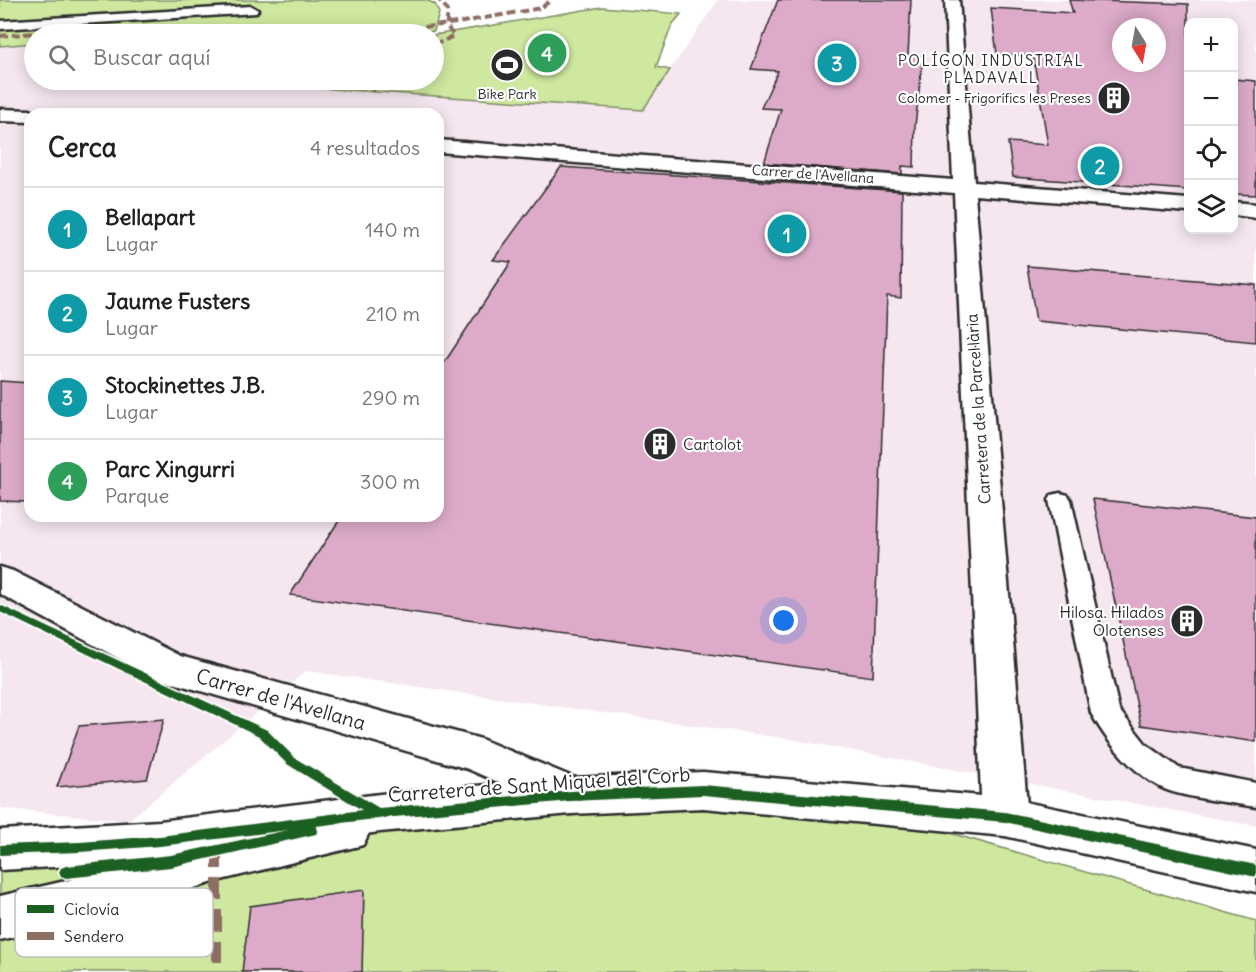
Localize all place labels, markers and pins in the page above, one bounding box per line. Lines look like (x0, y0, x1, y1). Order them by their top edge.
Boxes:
pin: 4 (528, 31, 566, 76)
pin: 3 (818, 40, 856, 86)
sports icon: Bike Park (489, 47, 525, 83)
building icon: Colomer - Frigorífics les Preses (1096, 80, 1132, 116)
place label: Bike Park (477, 85, 537, 103)
place label: Colomer - Frigorífics les Preses (898, 89, 1091, 107)
pin: 2 (1080, 144, 1120, 188)
pin: 1 (768, 212, 806, 256)
building icon: Cartolot (642, 426, 678, 462)
place label: Cartolot (683, 434, 742, 454)
place label: Hilosa. Hilados Olotenses (1059, 602, 1164, 640)
building icon: Hilosa. Hilados Olotenses (1169, 603, 1205, 639)

